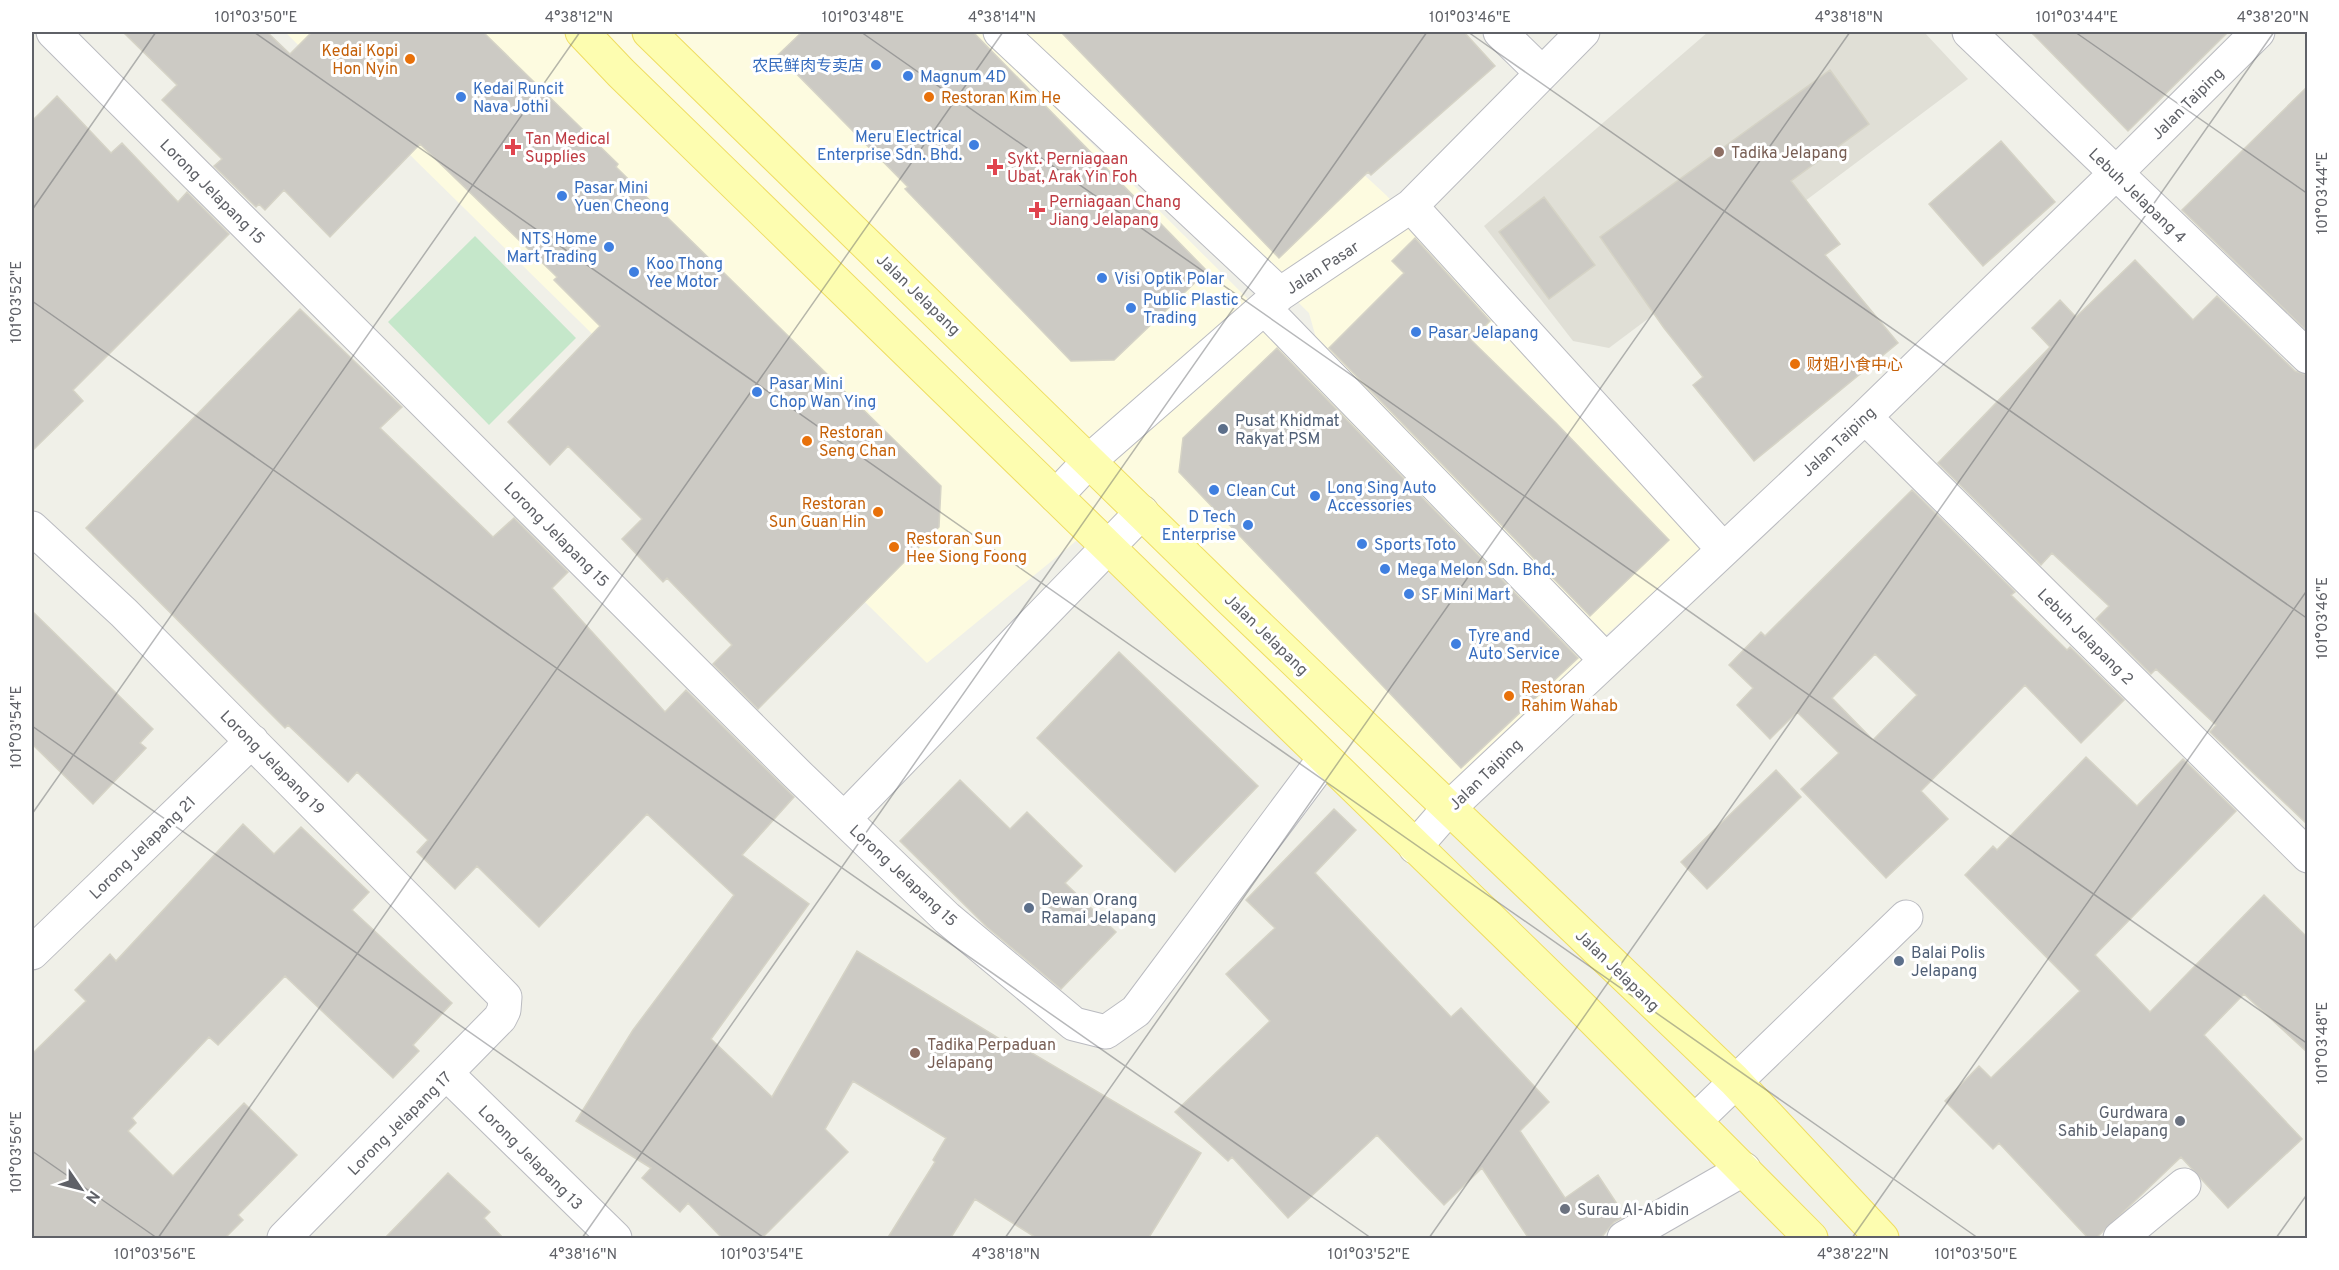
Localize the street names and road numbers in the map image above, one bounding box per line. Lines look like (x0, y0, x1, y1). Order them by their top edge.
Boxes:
street label: Jalan Taiping (2148, 64, 2229, 145)
street label: Lorong Jelapang 15 (155, 136, 268, 249)
street label: Lebuh Jelapang 4 (2084, 145, 2190, 248)
street label: Jalan Pasar (1283, 238, 1363, 300)
street label: Jalan Jelapang (871, 250, 964, 341)
street label: Jalan Taiping (1798, 403, 1881, 482)
street label: Lorong Jelapang 15 (499, 479, 612, 592)
street label: Lebuh Jelapang 2 (2032, 585, 2137, 690)
street label: Jalan Jelapang (1219, 590, 1312, 681)
street label: Lorong Jelapang 19 (215, 707, 328, 820)
street label: Jalan Taiping (1446, 736, 1527, 815)
street label: Lorong Jelapang 21 (86, 793, 201, 904)
street label: Lorong Jelapang 15 (844, 821, 961, 932)
street label: Jalan Jelapang (1570, 926, 1663, 1017)
street label: Lorong Jelapang 17 (344, 1068, 457, 1181)
street label: Lorong Jelapang 13 (473, 1102, 586, 1215)

